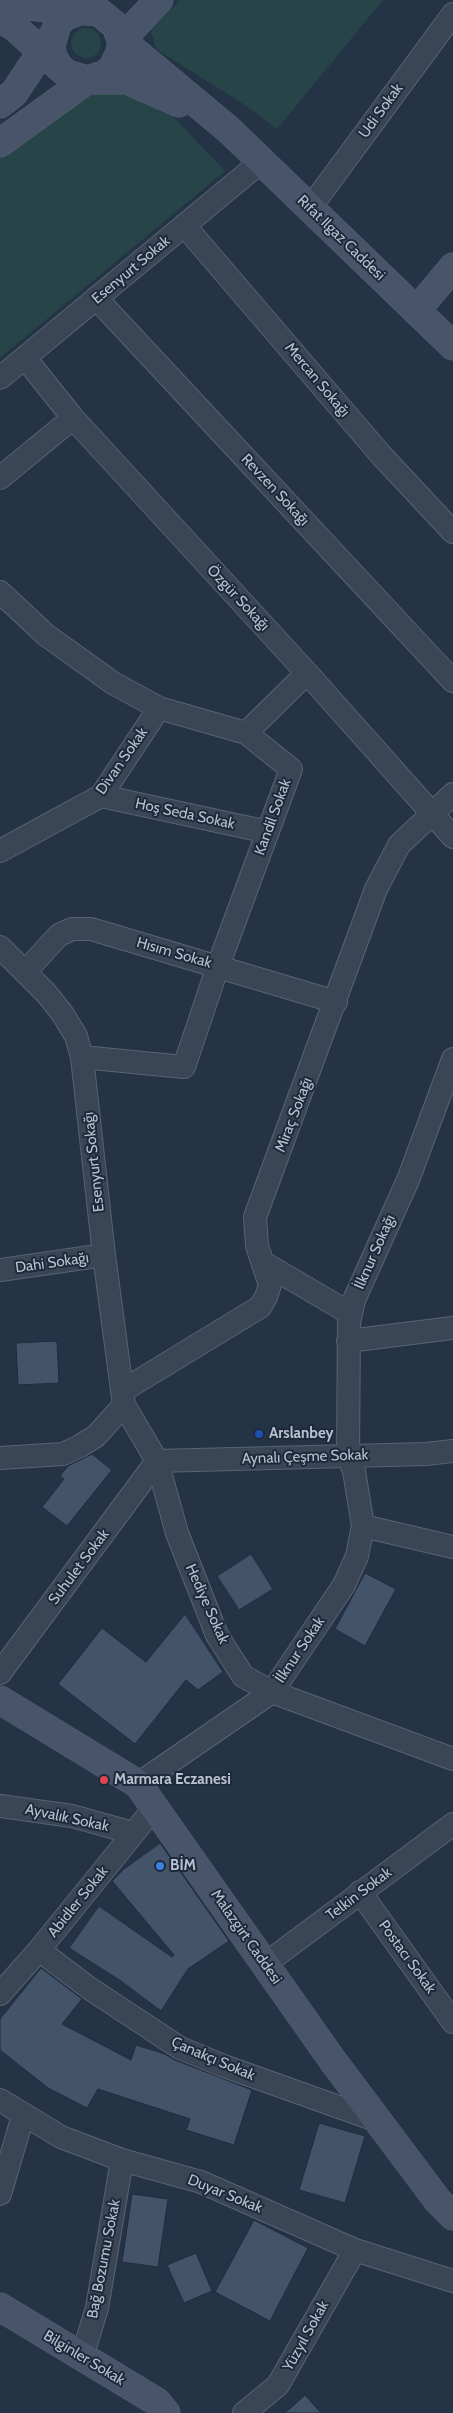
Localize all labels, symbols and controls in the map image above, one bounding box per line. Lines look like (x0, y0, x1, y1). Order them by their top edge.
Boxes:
street label: Udi Sokak (355, 80, 407, 142)
street label: Rıfat Ilgaz Caddesi (293, 192, 389, 284)
street label: Esenyurt Sokak (88, 232, 174, 308)
street label: Mercan Sokağı (281, 339, 353, 421)
street label: Revzen Sokağı (237, 450, 313, 530)
street label: Özgür Sokağı (203, 561, 273, 635)
street label: Divan Sokak (92, 724, 152, 798)
street label: Kandil Sokak (251, 776, 295, 858)
street label: Hoş Seda Sokak (134, 795, 236, 833)
street label: Hısım Sokak (134, 934, 214, 972)
street label: Miraç Sokağı (271, 1075, 317, 1155)
street label: Esenyurt Sokağı (80, 1111, 108, 1213)
street label: İlknur Sokağı (351, 1212, 399, 1292)
street label: Dahi Sokağı (14, 1249, 90, 1277)
place label: Arslanbey (269, 1425, 334, 1443)
marker: Arslanbey (253, 1428, 265, 1440)
street label: Aynalı Çeşme Sokak (241, 1446, 369, 1468)
street label: Suhulet Sokak (45, 1526, 113, 1608)
street label: Hediye Sokak (181, 1561, 233, 1647)
street label: İlknur Sokak (271, 1613, 329, 1687)
place label: Marmara Eczanesi (114, 1771, 231, 1789)
marker: Marmara Eczanesi (98, 1774, 110, 1786)
street label: Ayvalık Sokak (24, 1800, 110, 1836)
place label: BİM (170, 1857, 196, 1875)
marker: BİM (154, 1860, 166, 1872)
street label: Abidler Sokak (44, 1863, 112, 1941)
street label: Telkin Sokak (323, 1864, 395, 1924)
street label: Malazgirt Caddesi (207, 1886, 285, 1988)
street label: Postacı Sokak (374, 1917, 440, 1997)
street label: Çanakçı Sokak (168, 2033, 258, 2085)
street label: Duyar Sokak (185, 2171, 265, 2217)
street label: Bağ Bozumu Sokak (84, 2198, 124, 2320)
street label: Yüzyıl Sokak (279, 2298, 333, 2374)
street label: Bilginler Sokak (40, 2327, 128, 2389)

